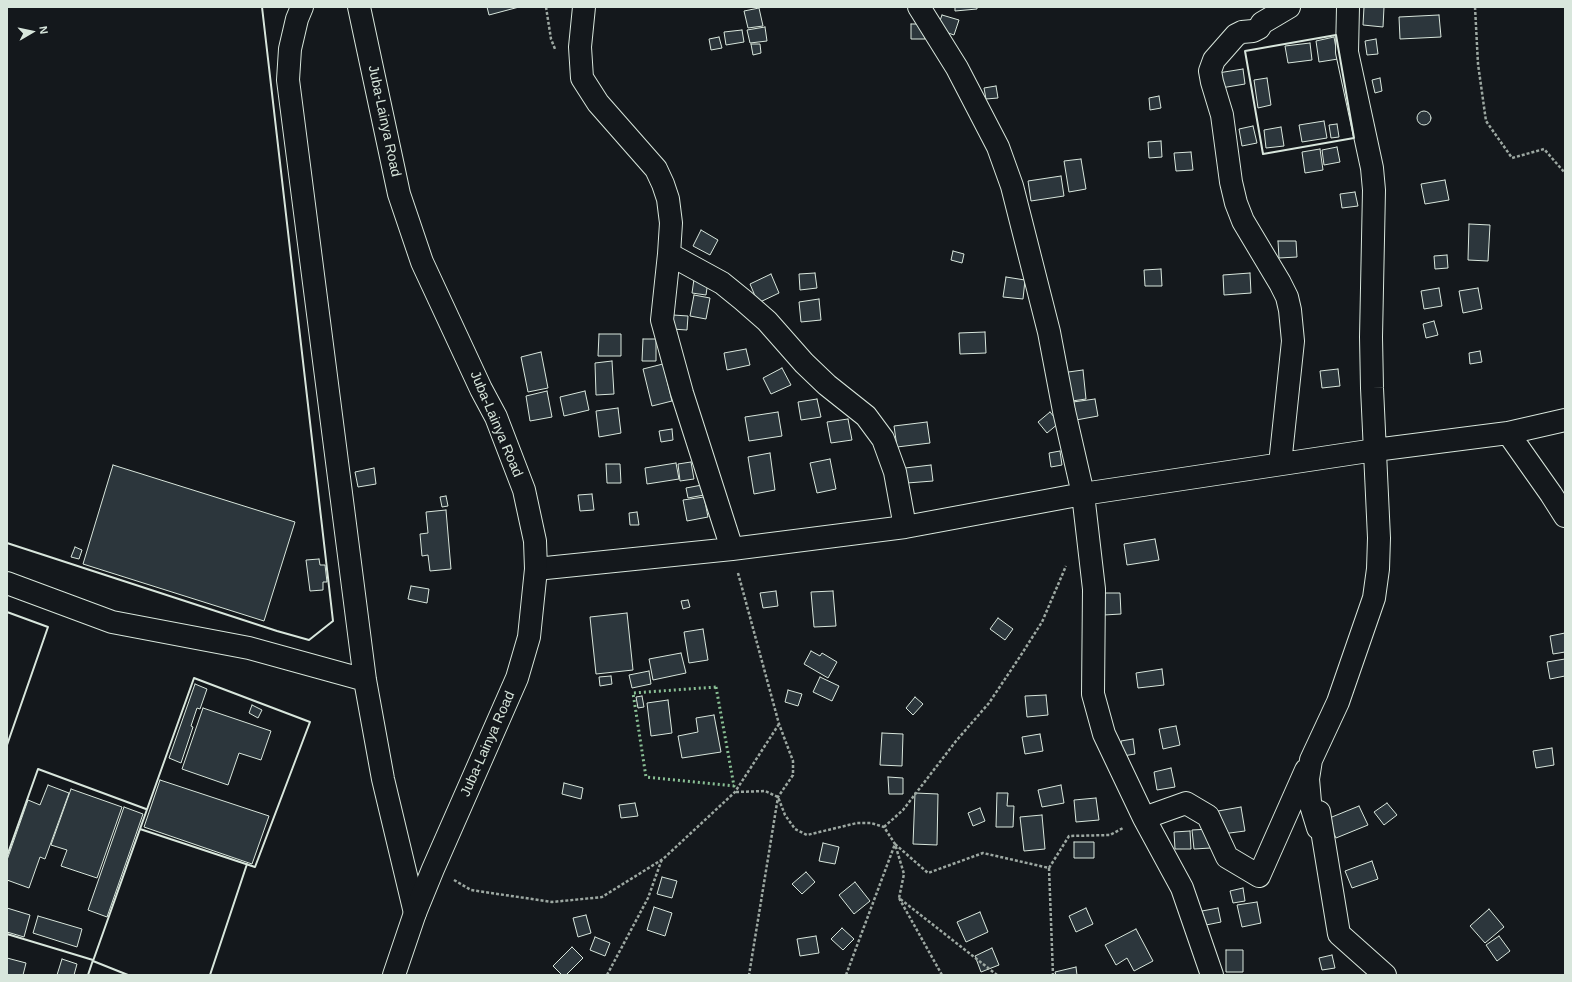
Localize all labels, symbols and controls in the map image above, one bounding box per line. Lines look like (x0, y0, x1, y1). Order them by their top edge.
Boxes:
north arrow (12, 12, 52, 52)
text: N (37, 25, 50, 35)
street label: Juba-Lainya Road (364, 64, 404, 178)
street label: Juba-Lainya Road (466, 368, 526, 480)
street label: Juba-Lainya Road (457, 689, 519, 799)

